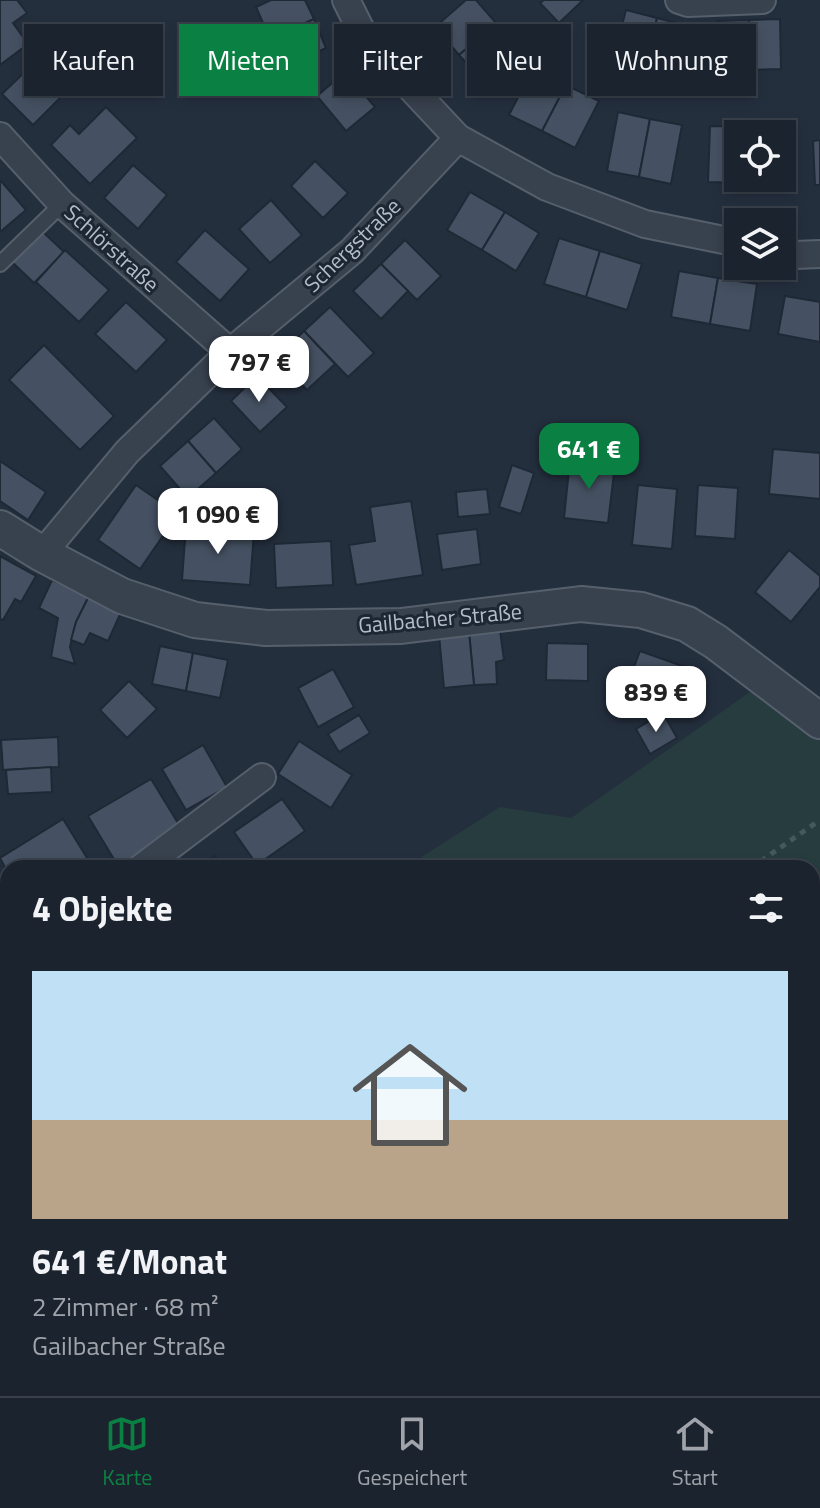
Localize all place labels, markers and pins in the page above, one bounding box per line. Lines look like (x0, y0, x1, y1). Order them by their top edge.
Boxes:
pin: 797 € (203, 336, 315, 404)
pin: 641 € (533, 423, 645, 491)
pin: 1 090 € (144, 488, 292, 556)
pin: 839 € (600, 666, 712, 734)

